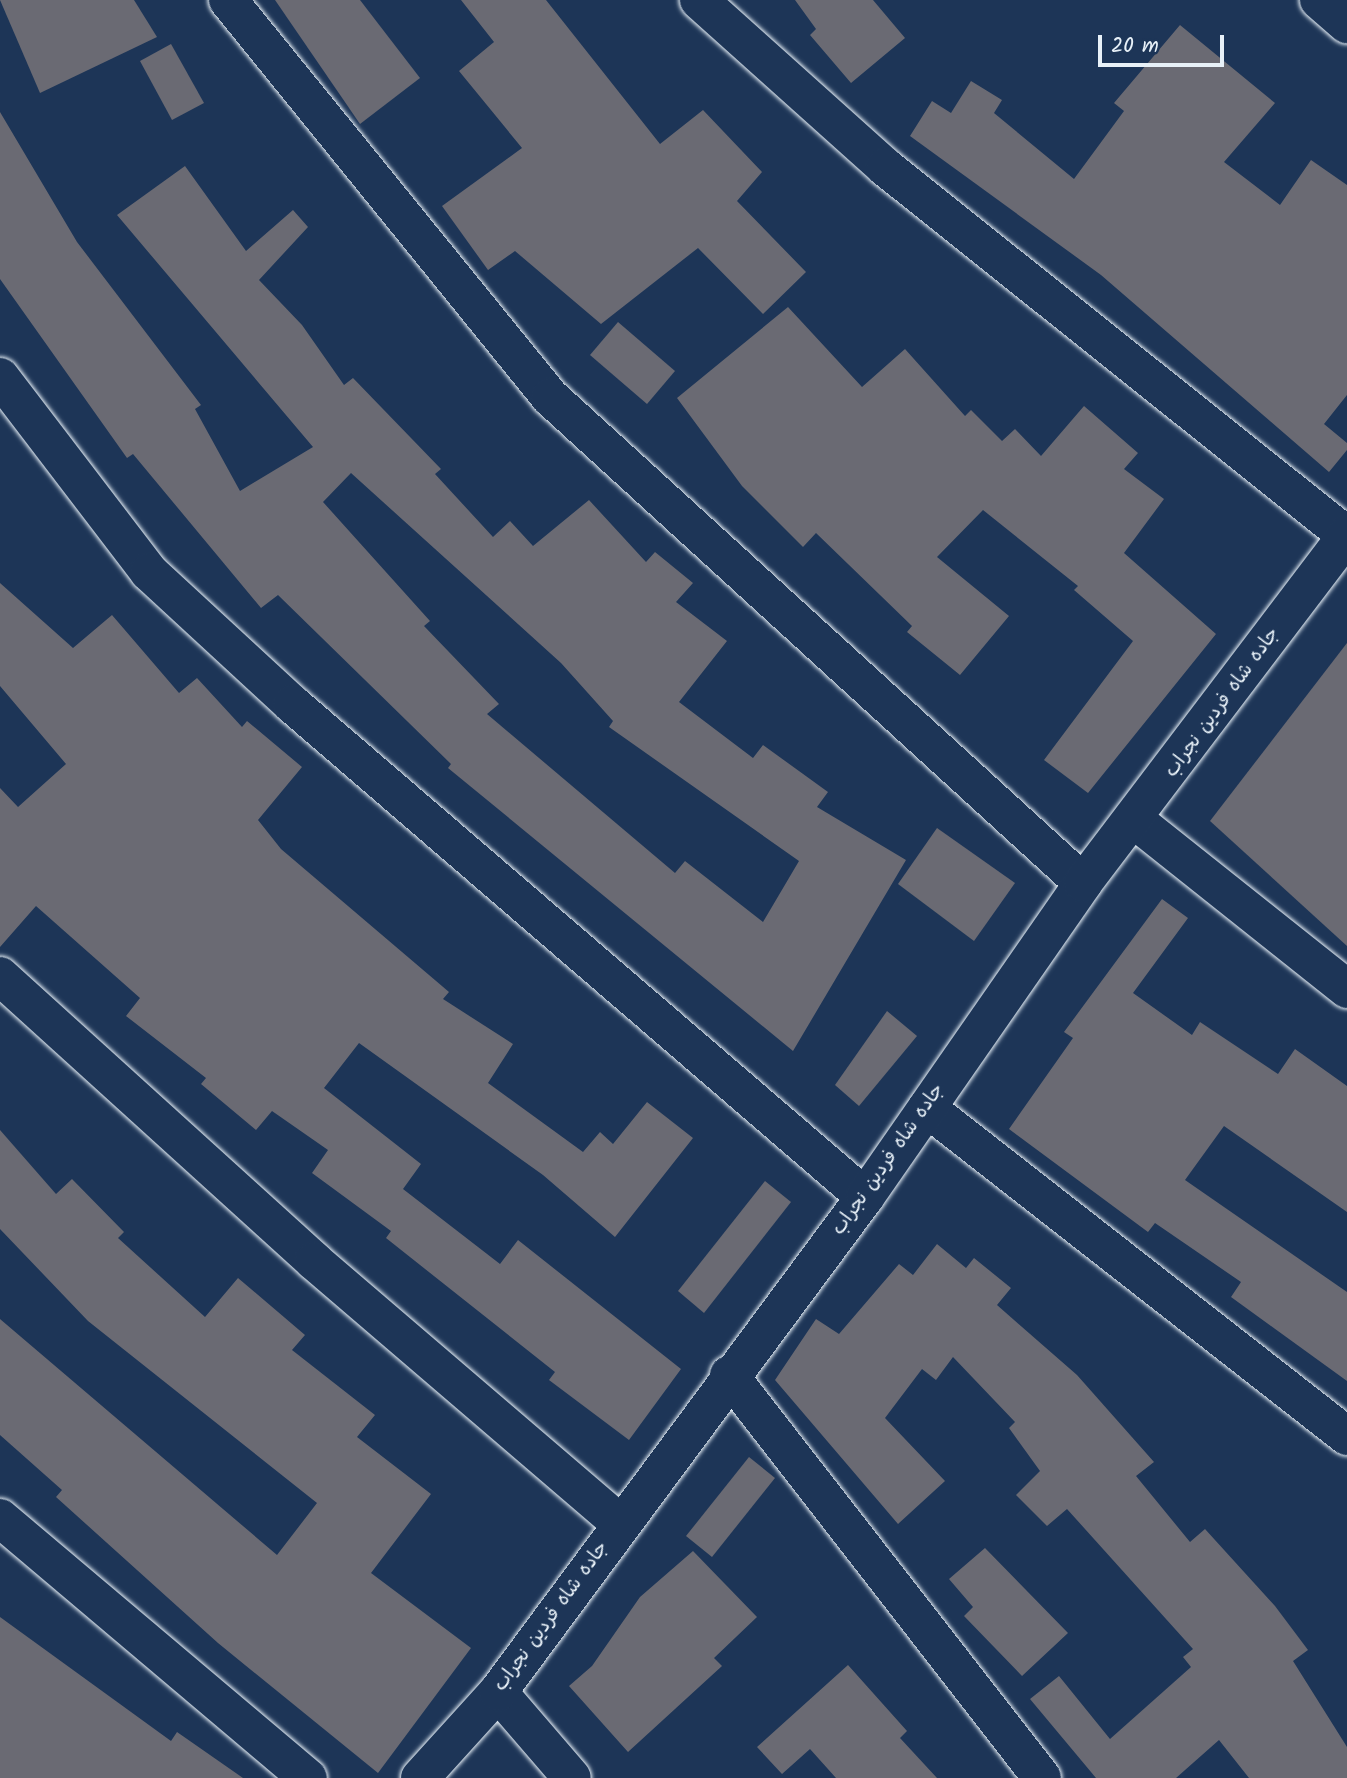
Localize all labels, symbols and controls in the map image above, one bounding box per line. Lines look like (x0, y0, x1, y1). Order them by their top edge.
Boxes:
scale bar (1102, 21, 1228, 65)
text: 20 m (1111, 30, 1159, 63)
street label: جاده شاه فردین نجراب (1161, 624, 1285, 782)
street label: جاده شاه فردین نجراب (828, 1080, 950, 1240)
street label: جاده شاه فردین نجراب (490, 1538, 614, 1696)

